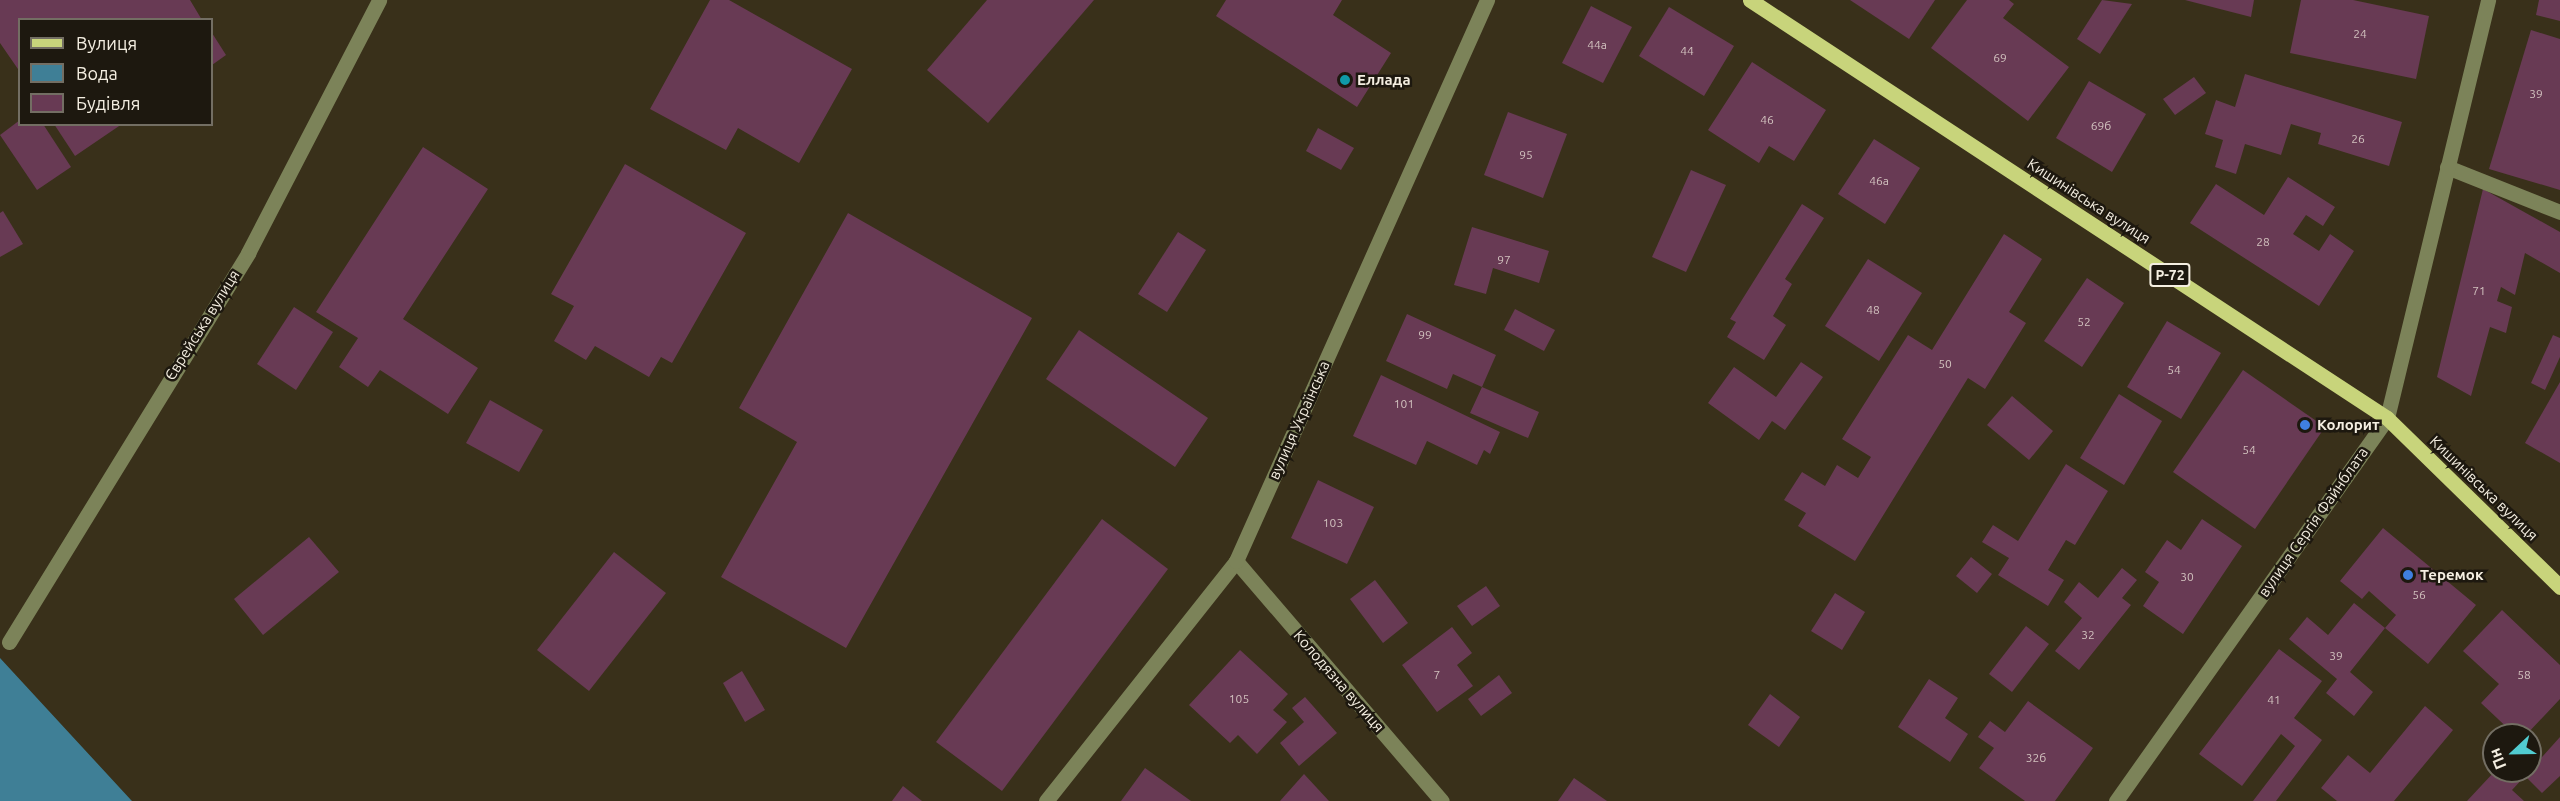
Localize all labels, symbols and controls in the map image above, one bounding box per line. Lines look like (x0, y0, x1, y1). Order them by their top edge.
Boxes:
legend (18, 18, 213, 126)
house number: 24 (2353, 27, 2367, 41)
text: Вулиця (76, 33, 137, 53)
house number: 44а (1587, 38, 1607, 52)
house number: 44 (1680, 44, 1694, 58)
house number: 69 (1993, 51, 2007, 65)
text: Вода (76, 63, 118, 83)
place label: Еллада (1357, 71, 1411, 89)
marker: Еллада (1338, 73, 1352, 87)
house number: 39 (2529, 87, 2543, 101)
text: Будівля (76, 93, 141, 113)
house number: 46 (1760, 113, 1774, 127)
house number: 69б (2091, 119, 2111, 133)
house number: 26 (2351, 132, 2365, 146)
house number: 95 (1519, 148, 1533, 162)
street label: Кишинівська вулиця (2024, 154, 2154, 248)
house number: 46а (1869, 174, 1889, 188)
house number: 28 (2256, 235, 2270, 249)
house number: 97 (1497, 253, 1511, 267)
road number: Р-72 (2149, 264, 2191, 286)
street label: Єврейська вулиця (161, 266, 243, 384)
house number: 71 (2472, 284, 2486, 298)
house number: 48 (1866, 303, 1880, 317)
house number: 52 (2077, 315, 2091, 329)
house number: 99 (1418, 328, 1432, 342)
house number: 50 (1938, 357, 1952, 371)
street label: вулиця Українська (1265, 358, 1333, 482)
house number: 54 (2167, 363, 2181, 377)
house number: 101 (1394, 397, 1414, 411)
place label: Колорит (2317, 416, 2380, 434)
marker: Колорит (2298, 418, 2312, 432)
street label: Кишинівська вулиця (2426, 432, 2542, 544)
house number: 54 (2242, 443, 2256, 457)
street label: вулиця Сергія Файнблата (2254, 444, 2372, 600)
house number: 103 (1323, 516, 1343, 530)
place label: Теремок (2420, 566, 2483, 584)
marker: Теремок (2401, 568, 2415, 582)
house number: 30 (2180, 570, 2194, 584)
house number: 56 (2412, 588, 2426, 602)
street label: Колодязна вулиця (1290, 626, 1388, 736)
house number: 32 (2081, 628, 2095, 642)
house number: 39 (2329, 649, 2343, 663)
house number: 7 (1434, 668, 1440, 682)
house number: 58 (2517, 668, 2531, 682)
house number: 105 (1229, 692, 1249, 706)
house number: 41 (2267, 693, 2281, 707)
north arrow (2482, 723, 2542, 783)
text: Пн (2485, 746, 2509, 772)
house number: 32б (2026, 751, 2046, 765)

